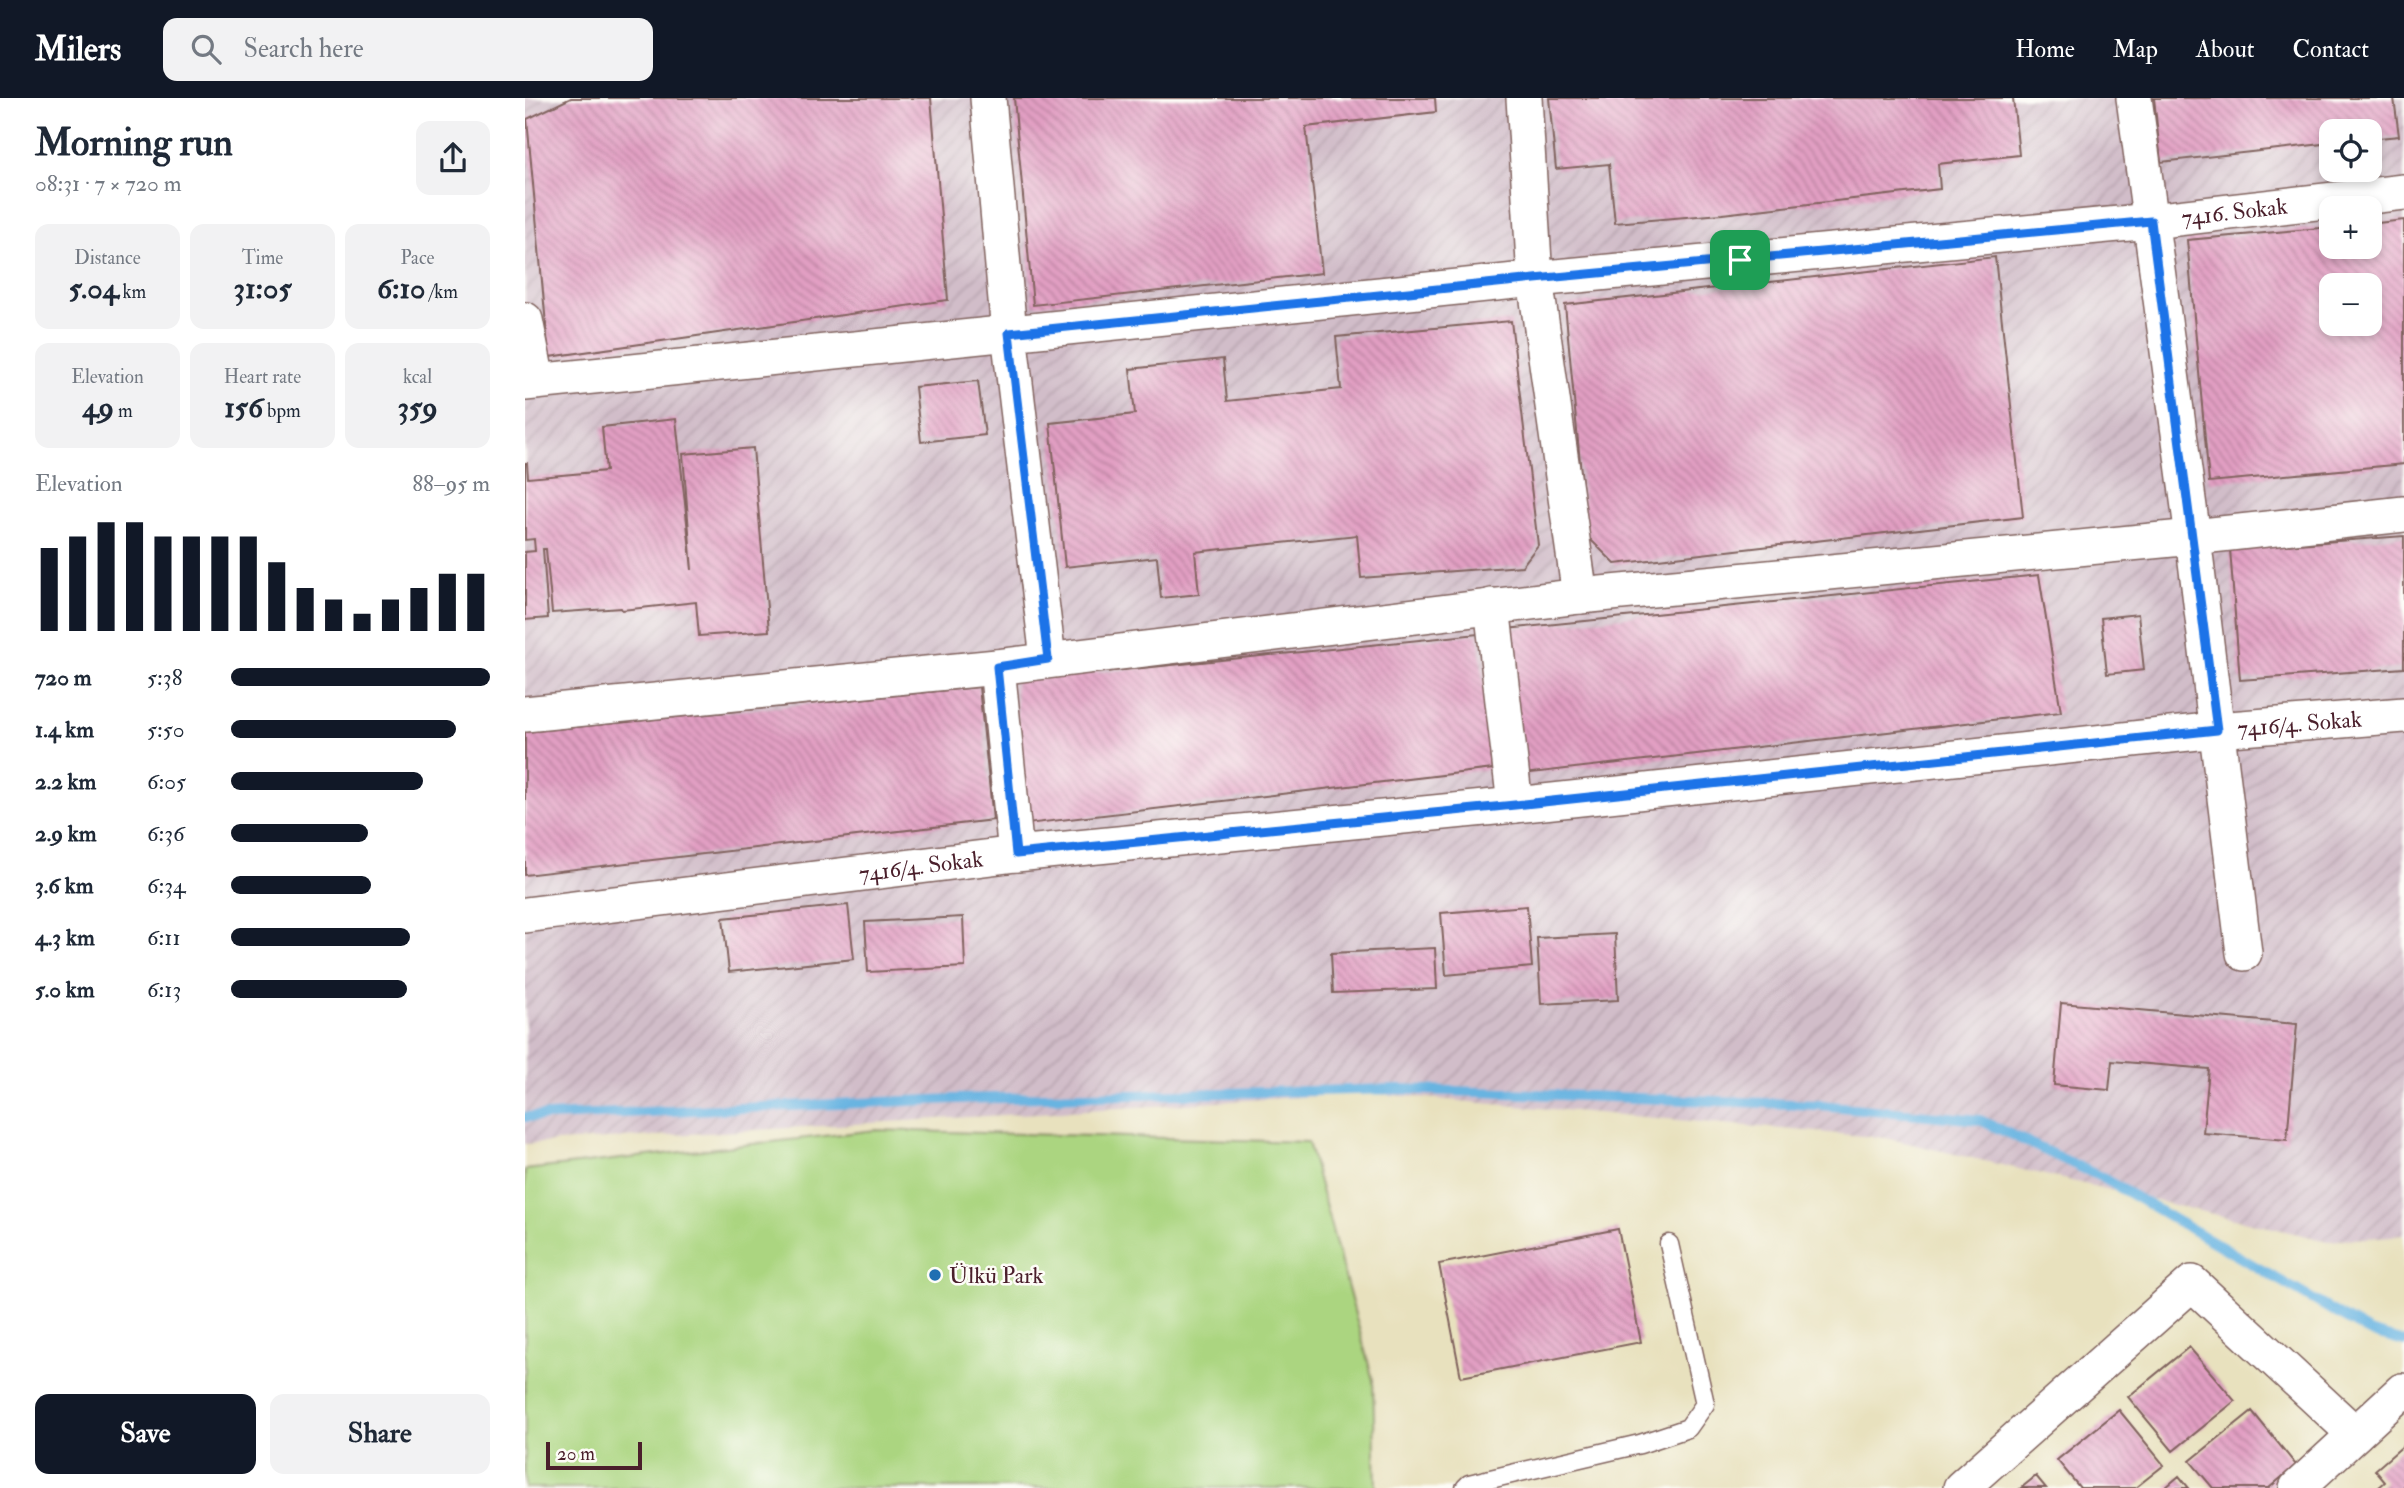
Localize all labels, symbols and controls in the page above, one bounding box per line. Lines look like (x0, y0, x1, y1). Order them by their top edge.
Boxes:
search box (163, 18, 653, 81)
text: Milers (35, 29, 121, 70)
icon: search (187, 30, 225, 68)
text: Search here (243, 33, 364, 65)
text: Home (2015, 34, 2075, 65)
text: Map (2113, 34, 2158, 65)
text: About (2196, 34, 2255, 65)
text: Contact (2293, 34, 2369, 65)
text: Morning run (35, 119, 233, 167)
map controls (2319, 119, 2382, 336)
button: locate (2319, 119, 2382, 182)
button: share (416, 121, 490, 195)
text: 08:31 · 7 × 720 m (35, 169, 182, 198)
street label: 7416. Sokak (2180, 191, 2289, 232)
button: + (2319, 196, 2382, 259)
pin (1710, 230, 1770, 290)
icon: arrive (1721, 241, 1759, 279)
text: Distance (74, 246, 141, 270)
text: Time (242, 246, 283, 270)
text: Pace (400, 246, 435, 270)
text: 5.04 (69, 270, 119, 307)
text: 31:05 (233, 270, 292, 307)
text: 6:10 (377, 270, 425, 307)
button: − (2319, 273, 2382, 336)
text: km (119, 280, 146, 304)
text: /km (425, 280, 458, 304)
text: Elevation (71, 365, 144, 389)
text: Heart rate (224, 365, 301, 389)
text: kcal (403, 365, 432, 389)
text: 49 (82, 389, 114, 426)
text: 156 (224, 389, 263, 426)
text: 359 (397, 389, 438, 426)
text: m (114, 399, 133, 423)
text: bpm (263, 399, 301, 423)
text: Elevation (35, 469, 123, 498)
text: 88–95 m (412, 469, 490, 498)
text: 720 m (35, 663, 92, 692)
text: 5:38 (147, 663, 182, 692)
street label: 7416/4. Sokak (2236, 704, 2363, 743)
text: 1.4 km (35, 715, 94, 744)
text: 5:50 (147, 715, 185, 744)
text: 2.2 km (35, 767, 96, 796)
text: 6:05 (147, 767, 186, 796)
text: 2.9 km (35, 819, 97, 848)
text: 6:36 (147, 819, 185, 848)
street label: 7416/4. Sokak (857, 844, 985, 888)
text: 3.6 km (35, 871, 94, 900)
text: 6:34 (147, 871, 185, 900)
text: 4.3 km (35, 923, 95, 952)
text: 6:11 (147, 923, 181, 952)
text: 5.0 km (35, 975, 95, 1004)
text: 6:13 (147, 975, 181, 1004)
place label: Ülkü Park (949, 1261, 1044, 1290)
marker: Ülkü Park (927, 1267, 943, 1283)
button: Save (35, 1394, 256, 1474)
button: Share (270, 1394, 490, 1474)
scale bar (546, 1439, 642, 1471)
text: 20 m (557, 1442, 595, 1466)

